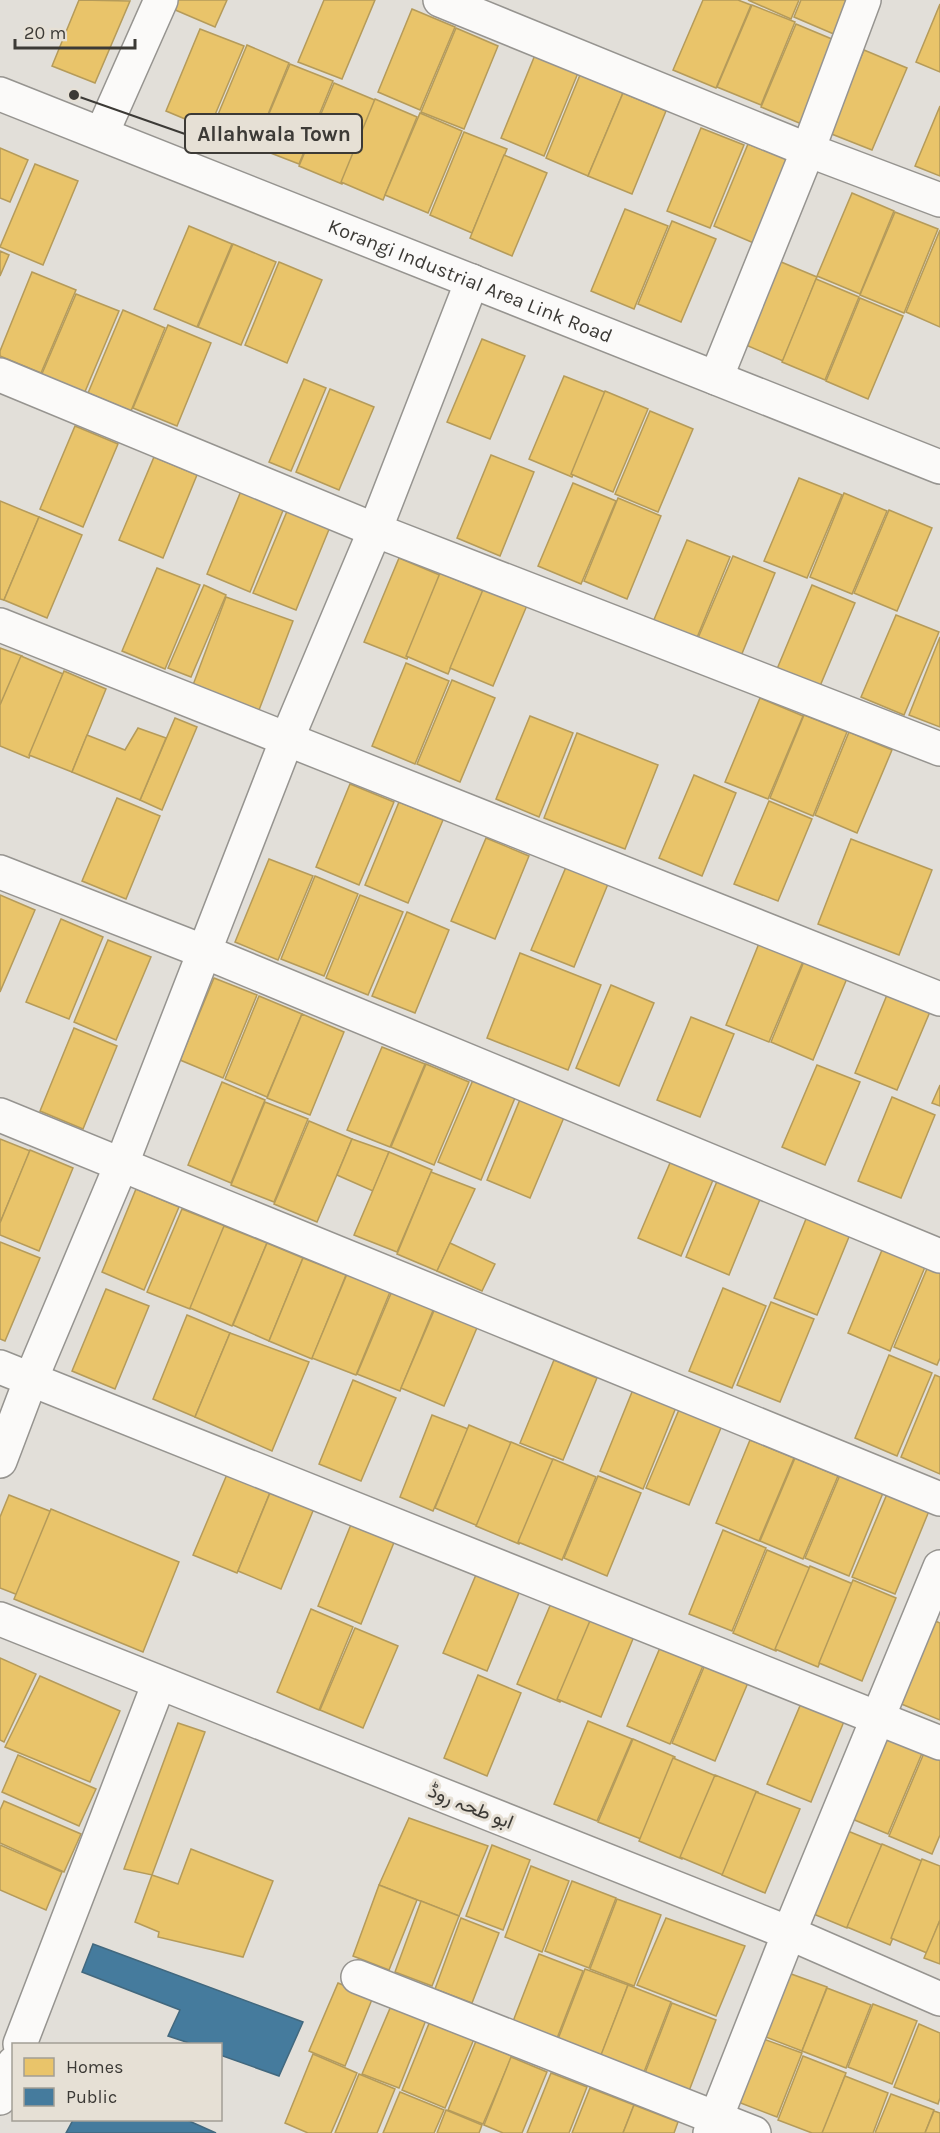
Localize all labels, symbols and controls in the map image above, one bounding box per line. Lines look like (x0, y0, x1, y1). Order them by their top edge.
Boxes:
scale bar (15, 12, 135, 50)
text: 20 m (24, 22, 66, 44)
callout: Allahwala Town (185, 114, 362, 153)
text: Allahwala Town (197, 122, 351, 146)
street label: Korangi Industrial Area Link Road (325, 214, 616, 348)
street label: ابو طحہ روڈ (424, 1779, 517, 1835)
legend (12, 2043, 222, 2121)
text: Homes (66, 2056, 123, 2078)
text: Public (66, 2086, 117, 2108)

